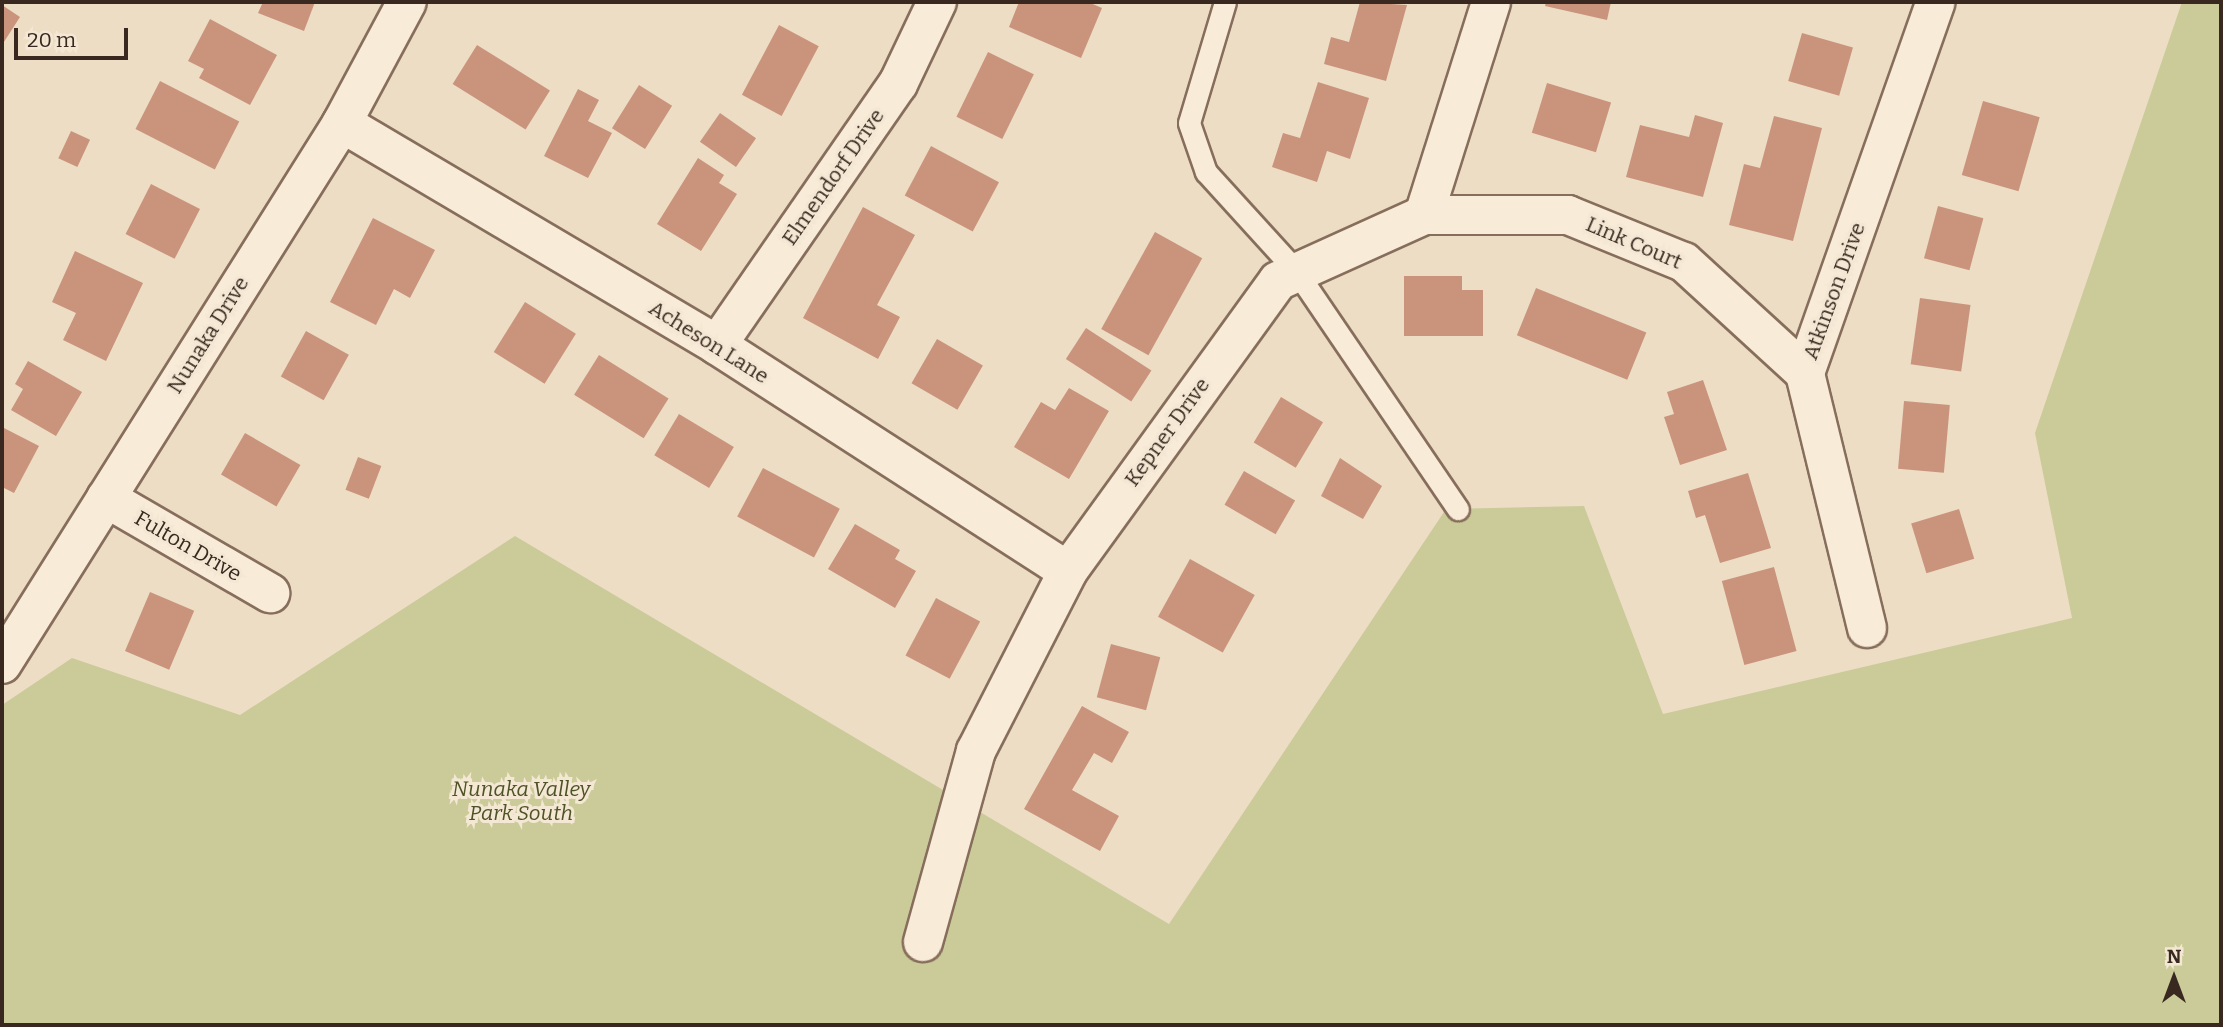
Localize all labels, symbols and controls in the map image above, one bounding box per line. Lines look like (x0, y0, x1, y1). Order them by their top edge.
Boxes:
scale bar (18, 14, 131, 58)
text: 20 m (27, 27, 76, 53)
street label: Elmendorf Drive (777, 104, 889, 250)
street label: Link Court (1582, 211, 1686, 275)
street label: Atkinson Drive (1798, 219, 1870, 363)
street label: Nunaka Drive (162, 272, 254, 398)
street label: Acheson Lane (644, 295, 774, 389)
street label: Kepner Drive (1119, 373, 1215, 491)
street label: Fulton Drive (130, 505, 246, 587)
park label: Nunaka Valley Park South (452, 776, 590, 826)
north arrow (2139, 943, 2209, 1013)
text: N (2167, 945, 2181, 968)

